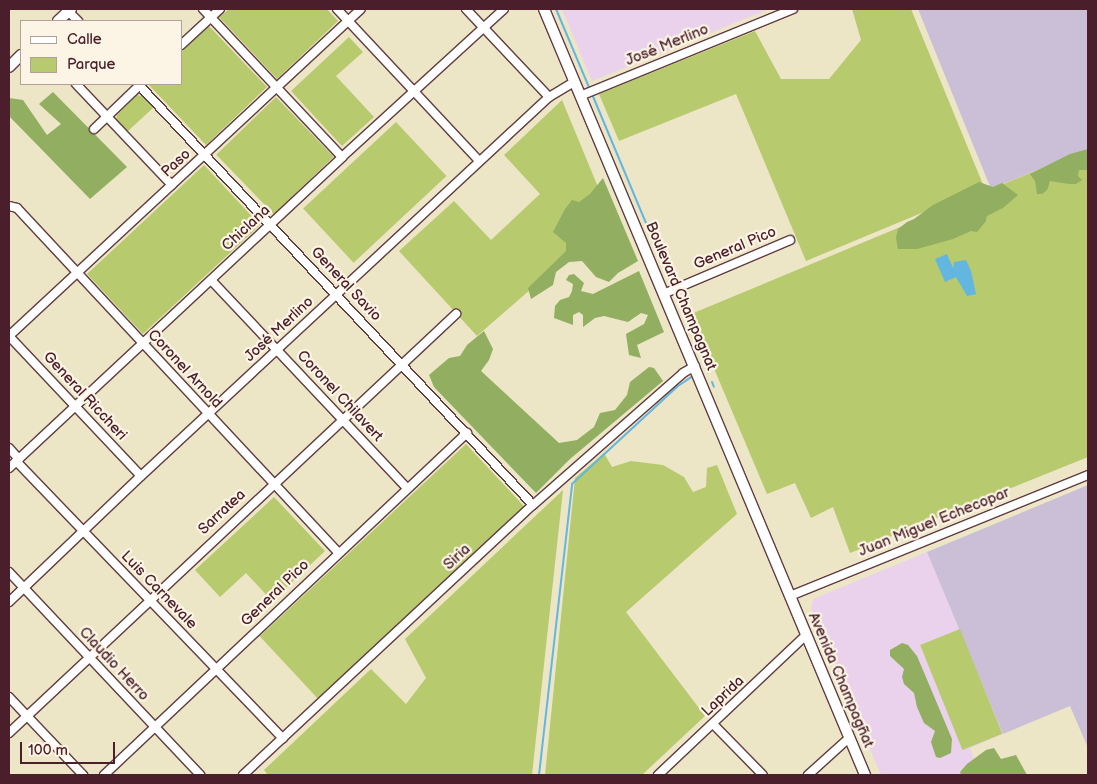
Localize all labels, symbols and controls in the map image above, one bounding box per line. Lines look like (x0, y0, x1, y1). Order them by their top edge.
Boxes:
legend (20, 20, 182, 85)
street label: José Merlino (623, 20, 711, 70)
text: Calle (67, 30, 102, 49)
text: Parque (67, 55, 115, 74)
street label: Paso (158, 145, 194, 181)
street label: Chiclana (218, 201, 274, 255)
street label: Boulevard Champagnat (642, 219, 720, 373)
street label: General Pico (691, 223, 779, 273)
street label: General Savio (307, 243, 385, 325)
street label: José Merlino (241, 293, 317, 365)
street label: Coronel Arnold (144, 326, 226, 412)
street label: Coronel Chilavert (293, 347, 387, 445)
street label: General Riccheri (39, 348, 131, 444)
street label: Juan Miguel Echecopar (856, 483, 1012, 561)
street label: Sarratea (195, 486, 249, 538)
street label: Siria (440, 540, 474, 574)
street label: Luis Carnevale (117, 547, 201, 633)
street label: General Pico (237, 556, 313, 630)
street label: Avenida Champagñat (804, 610, 878, 750)
street label: Claudio Herro (75, 623, 153, 705)
street label: Laprida (698, 672, 748, 720)
scale bar (22, 732, 118, 764)
text: 100 m (28, 741, 68, 760)

